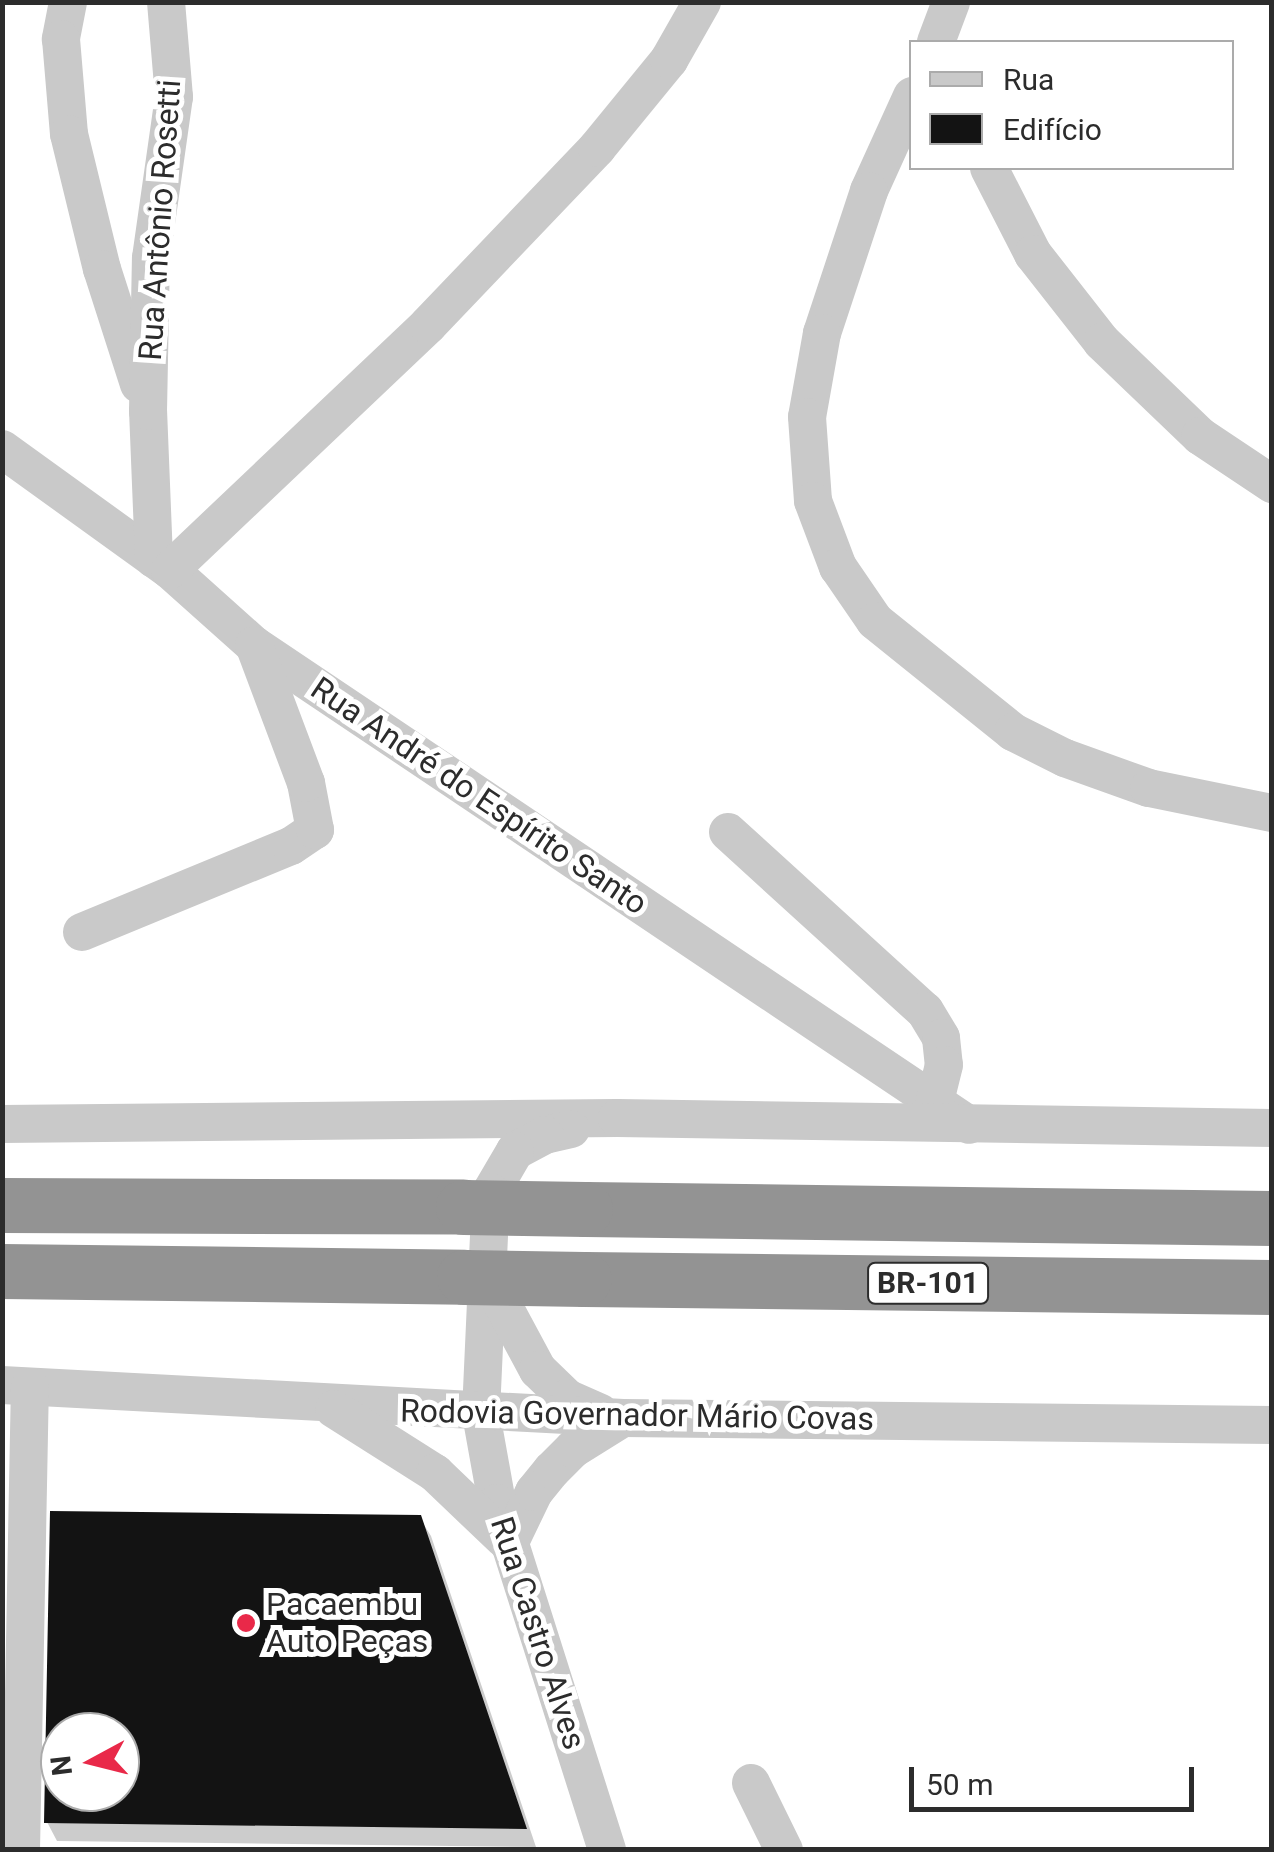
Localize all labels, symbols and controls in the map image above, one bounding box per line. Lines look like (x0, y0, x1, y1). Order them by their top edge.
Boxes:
legend (909, 40, 1234, 170)
text: Rua (1003, 62, 1054, 97)
street label: Rua Antônio Rosetti (131, 78, 189, 362)
text: Edifício (1003, 112, 1102, 147)
street label: Rua André do Espírito Santo (304, 669, 654, 923)
road number: BR-101 (866, 1258, 990, 1308)
street label: Rodovia Governador Mário Covas (400, 1392, 874, 1438)
street label: Rua Castro Alves (482, 1512, 594, 1754)
place label: Pacaembu Auto Peças (266, 1586, 428, 1661)
marker: Pacaembu Auto Peças (235, 1612, 257, 1634)
north arrow (40, 1712, 140, 1812)
scale bar (914, 1747, 1199, 1809)
text: N (44, 1754, 79, 1777)
text: 50 m (926, 1767, 993, 1802)

